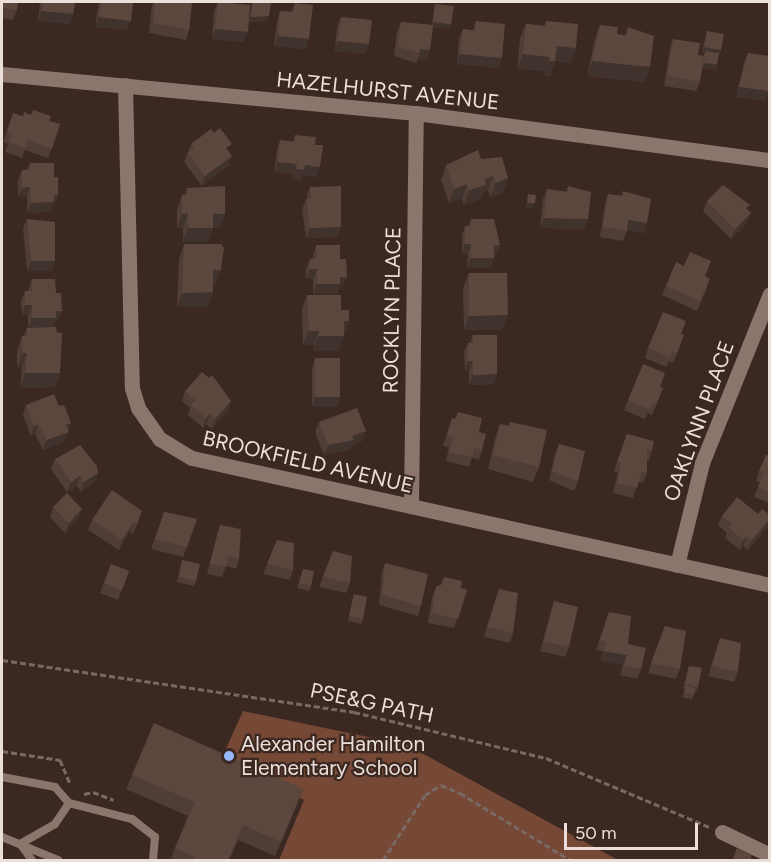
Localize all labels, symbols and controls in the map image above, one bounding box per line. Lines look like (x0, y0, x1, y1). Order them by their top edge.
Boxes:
street label: HAZELHURST AVENUE (275, 67, 501, 115)
street label: ROCKLYN PLACE (378, 227, 406, 393)
street label: OAKLYNN PLACE (658, 337, 740, 505)
street label: BROOKFIELD AVENUE (200, 426, 416, 498)
street label: PSE&G PATH (308, 678, 436, 728)
place label: Alexander Hamilton Elementary School (241, 731, 425, 781)
marker: Alexander Hamilton Elementary School (222, 749, 236, 763)
scale bar (567, 811, 700, 849)
text: 50 m (575, 822, 617, 844)

